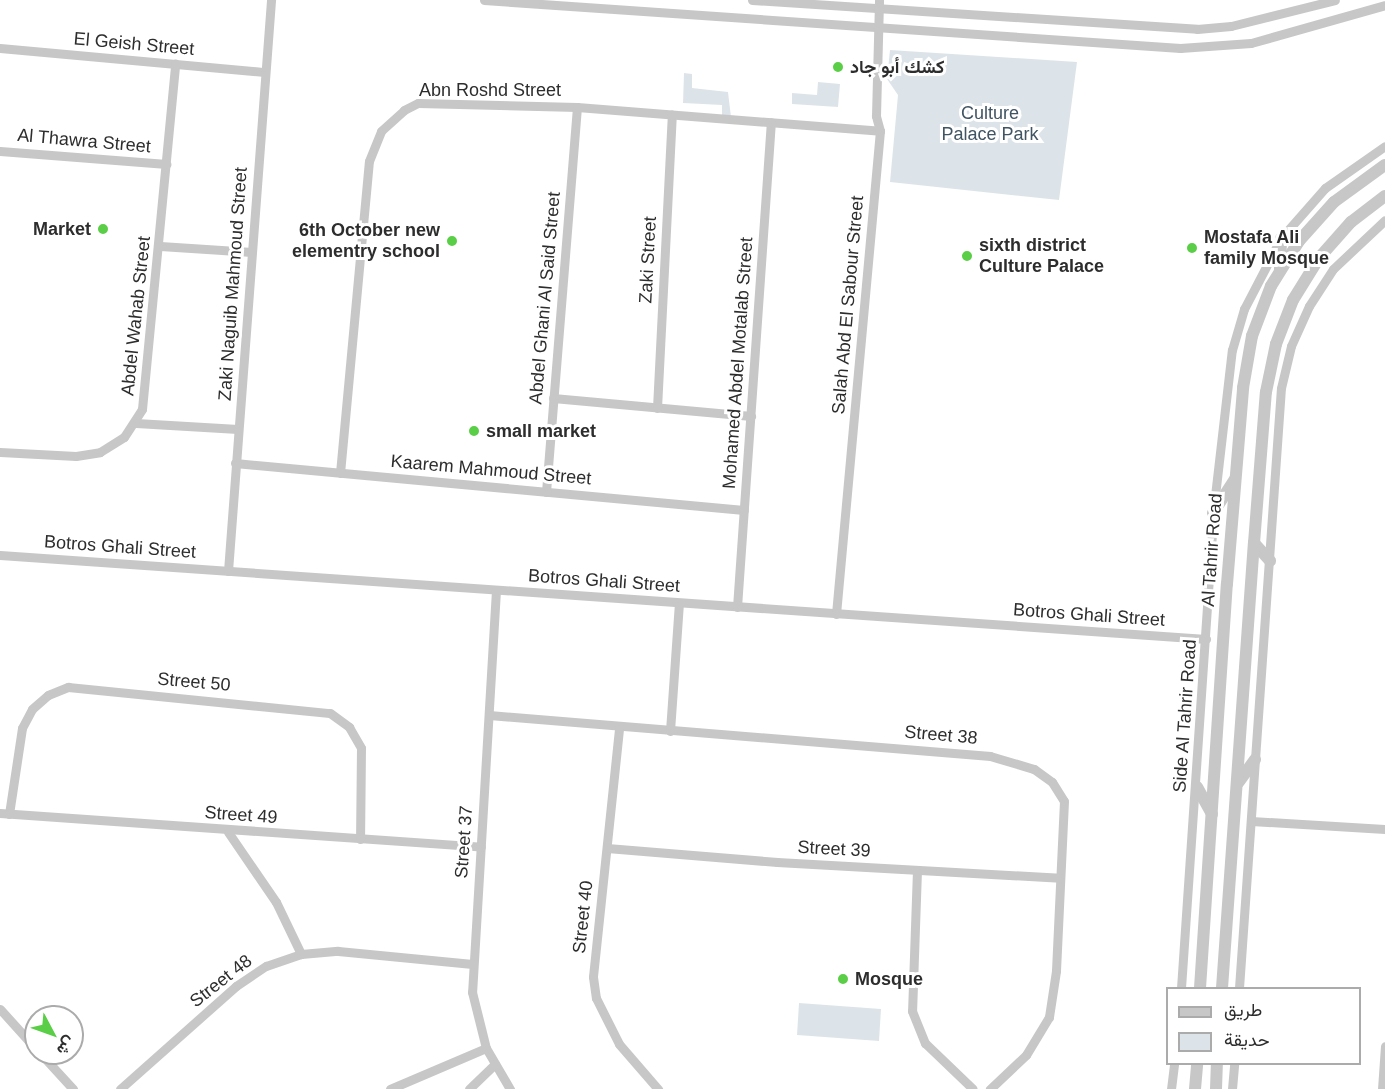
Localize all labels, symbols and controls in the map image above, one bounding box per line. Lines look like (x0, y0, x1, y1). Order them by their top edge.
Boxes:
street label: El Geish Street (73, 28, 195, 60)
place label: كشك أبو جاد (850, 56, 944, 78)
marker: كشك أبو جاد (831, 60, 845, 74)
street label: Abn Roshd Street (419, 79, 561, 101)
park label: Culture Palace Park (941, 103, 1039, 146)
street label: Al Thawra Street (16, 124, 152, 158)
street label: Zaki Naguib Mahmoud Street (214, 166, 252, 402)
street label: Abdel Ghani Al Said Street (525, 190, 565, 406)
street label: Salah Abd El Sabour Street (828, 194, 868, 416)
street label: Zaki Street (635, 216, 661, 304)
place label: Market (33, 218, 91, 240)
place label: 6th October new elementry school (292, 220, 440, 262)
marker: Market (96, 222, 110, 236)
place label: Mostafa Ali family Mosque (1204, 227, 1329, 270)
marker: 6th October new elementry school (445, 234, 459, 248)
street label: Abdel Wahab Street (117, 235, 155, 397)
place label: sixth district Culture Palace (979, 235, 1104, 278)
street label: Mohamed Abdel Motalab Street (718, 236, 758, 490)
marker: Mostafa Ali family Mosque (1185, 241, 1199, 255)
marker: sixth district Culture Palace (960, 249, 974, 263)
place label: small market (486, 420, 596, 442)
marker: small market (467, 424, 481, 438)
street label: Kaarem Mahmoud Street (390, 450, 592, 490)
street label: Al Tahrir Road (1197, 492, 1227, 608)
street label: Botros Ghali Street (43, 531, 197, 563)
street label: Botros Ghali Street (527, 565, 681, 597)
street label: Botros Ghali Street (1012, 599, 1166, 631)
street label: Side Al Tahrir Road (1169, 638, 1201, 794)
street label: Street 50 (157, 668, 231, 696)
street label: Street 38 (904, 721, 978, 749)
street label: Street 49 (204, 802, 278, 828)
street label: Street 37 (451, 805, 477, 879)
street label: Street 39 (797, 836, 871, 862)
street label: Street 40 (568, 880, 598, 954)
street label: Street 48 (186, 950, 256, 1012)
place label: Mosque (855, 968, 923, 990)
marker: Mosque (836, 972, 850, 986)
legend (1166, 987, 1361, 1065)
text: طريق (1224, 1000, 1262, 1020)
north arrow (24, 1005, 84, 1065)
text: حديقة (1224, 1030, 1270, 1050)
text: ش (54, 1033, 79, 1059)

